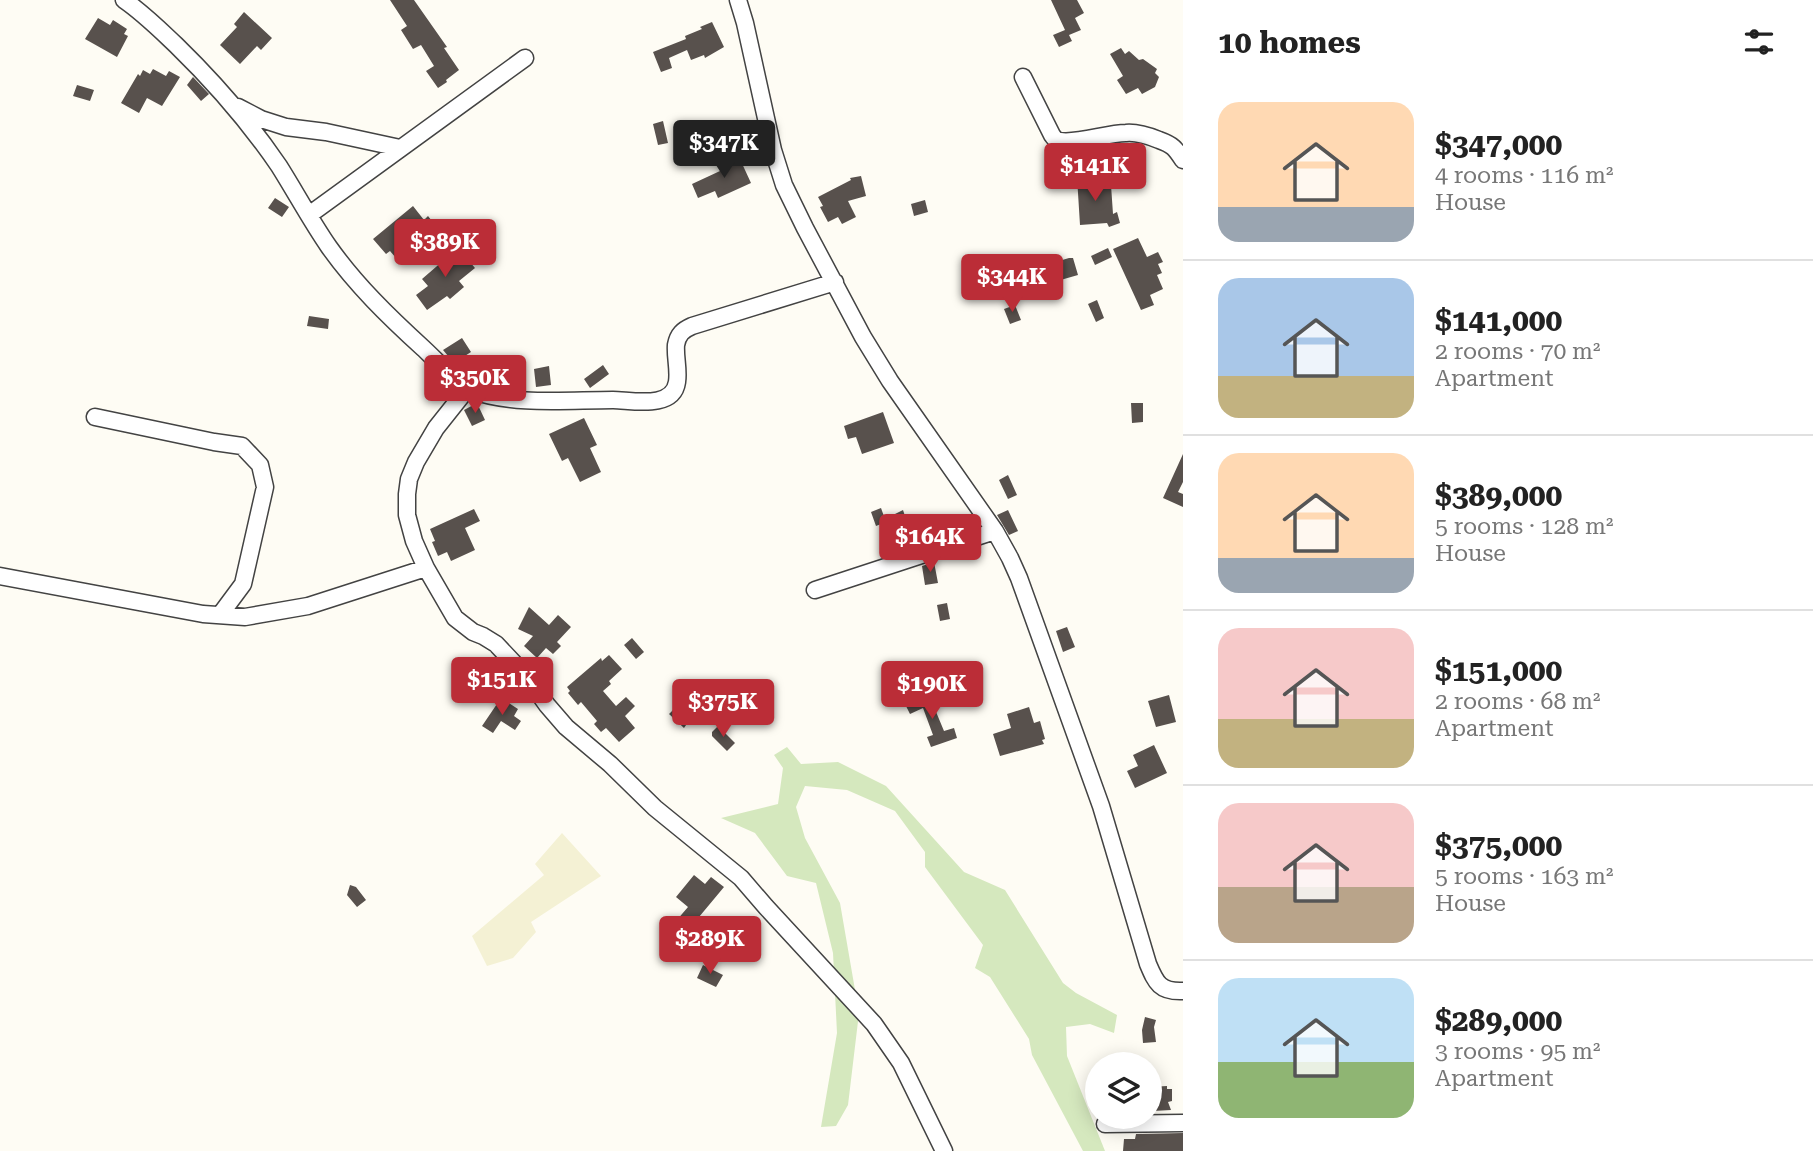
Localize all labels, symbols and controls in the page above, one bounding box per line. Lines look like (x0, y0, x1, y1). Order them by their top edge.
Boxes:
icon: filters (1740, 23, 1778, 61)
text: 10 homes (1218, 25, 1361, 60)
pin: $347K (675, 120, 773, 180)
text: $347,000 (1435, 127, 1562, 162)
text: $347K (689, 129, 759, 156)
icon: home (1274, 130, 1358, 214)
pin: $141K (1046, 144, 1144, 203)
text: $141K (1060, 152, 1130, 179)
text: 4 rooms · 116 m² (1435, 162, 1613, 189)
text: House (1435, 189, 1506, 216)
pin: $389K (396, 219, 494, 279)
text: $389K (410, 228, 480, 255)
pin: $344K (963, 254, 1061, 314)
text: $344K (977, 263, 1047, 290)
text: $141,000 (1435, 303, 1562, 338)
icon: home (1274, 306, 1358, 390)
text: 2 rooms · 70 m² (1435, 338, 1601, 365)
pin: $350K (426, 356, 524, 415)
text: $350K (440, 364, 510, 391)
text: Apartment (1435, 365, 1554, 392)
text: $389,000 (1435, 478, 1562, 513)
icon: home (1274, 481, 1358, 565)
text: 5 rooms · 128 m² (1435, 513, 1613, 540)
pin: $164K (881, 514, 979, 574)
text: $164K (895, 523, 965, 550)
text: House (1435, 540, 1506, 567)
text: $151,000 (1435, 653, 1562, 688)
icon: home (1274, 656, 1358, 740)
pin: $151K (453, 658, 551, 717)
pin: $190K (883, 662, 981, 721)
text: $151K (467, 666, 537, 693)
text: $190K (897, 670, 967, 697)
pin: $375K (674, 680, 772, 739)
text: $375K (688, 688, 758, 715)
text: 2 rooms · 68 m² (1435, 688, 1601, 715)
text: Apartment (1435, 715, 1554, 742)
text: $375,000 (1435, 828, 1562, 863)
icon: home (1274, 831, 1358, 915)
text: 5 rooms · 163 m² (1435, 863, 1613, 890)
text: House (1435, 890, 1506, 917)
pin: $289K (661, 916, 759, 976)
text: $289K (675, 925, 745, 952)
text: $289,000 (1435, 1003, 1562, 1038)
icon: home (1274, 1006, 1358, 1090)
text: 3 rooms · 95 m² (1435, 1038, 1601, 1065)
map controls (1085, 1052, 1162, 1129)
button: layers (1085, 1052, 1162, 1129)
text: Apartment (1435, 1065, 1554, 1092)

